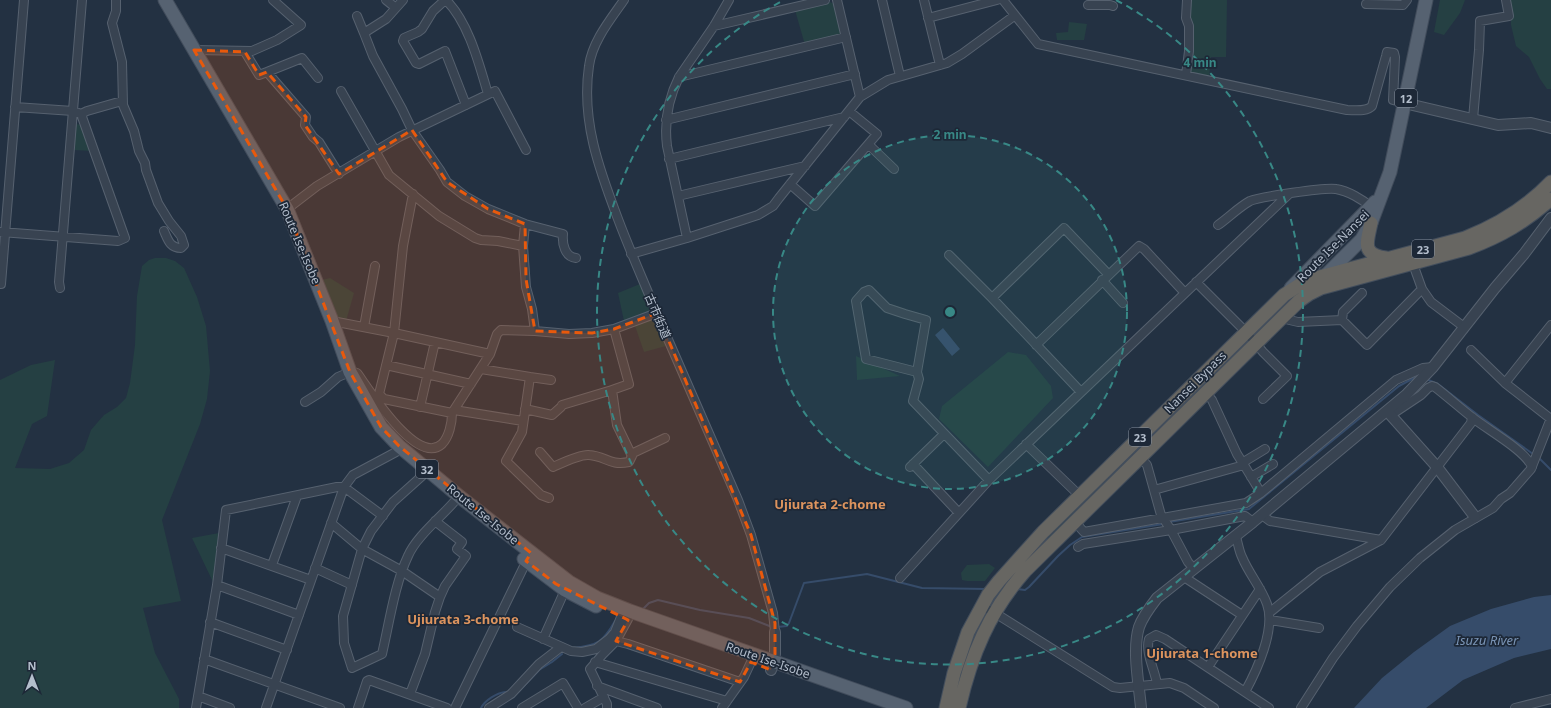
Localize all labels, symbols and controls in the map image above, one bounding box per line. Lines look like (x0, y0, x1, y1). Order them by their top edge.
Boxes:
text: 4 min (1183, 54, 1217, 71)
road number: 12 (1395, 89, 1417, 107)
text: 2 min (933, 126, 967, 143)
street label: Route Ise-Isobe (275, 199, 325, 287)
street label: Route Ise-Nansei (1293, 206, 1373, 286)
road number: 23 (1412, 240, 1434, 258)
street label: 古市街道 (641, 291, 675, 341)
centre of rings (943, 305, 957, 319)
street label: Nansei Bypass (1160, 347, 1230, 417)
road number: 23 (1129, 428, 1151, 446)
road number: 32 (416, 460, 438, 478)
street label: Route Ise-Isobe (443, 480, 523, 548)
district label: Ujiurata 2-chome (774, 495, 886, 513)
district label: Ujiurata 3-chome (407, 610, 519, 628)
water label: Isuzu River (1455, 631, 1519, 649)
street label: Route Ise-Isobe (724, 638, 813, 682)
district label: Ujiurata 1-chome (1146, 644, 1258, 662)
north arrow (12, 656, 52, 696)
text: N (28, 658, 36, 673)

